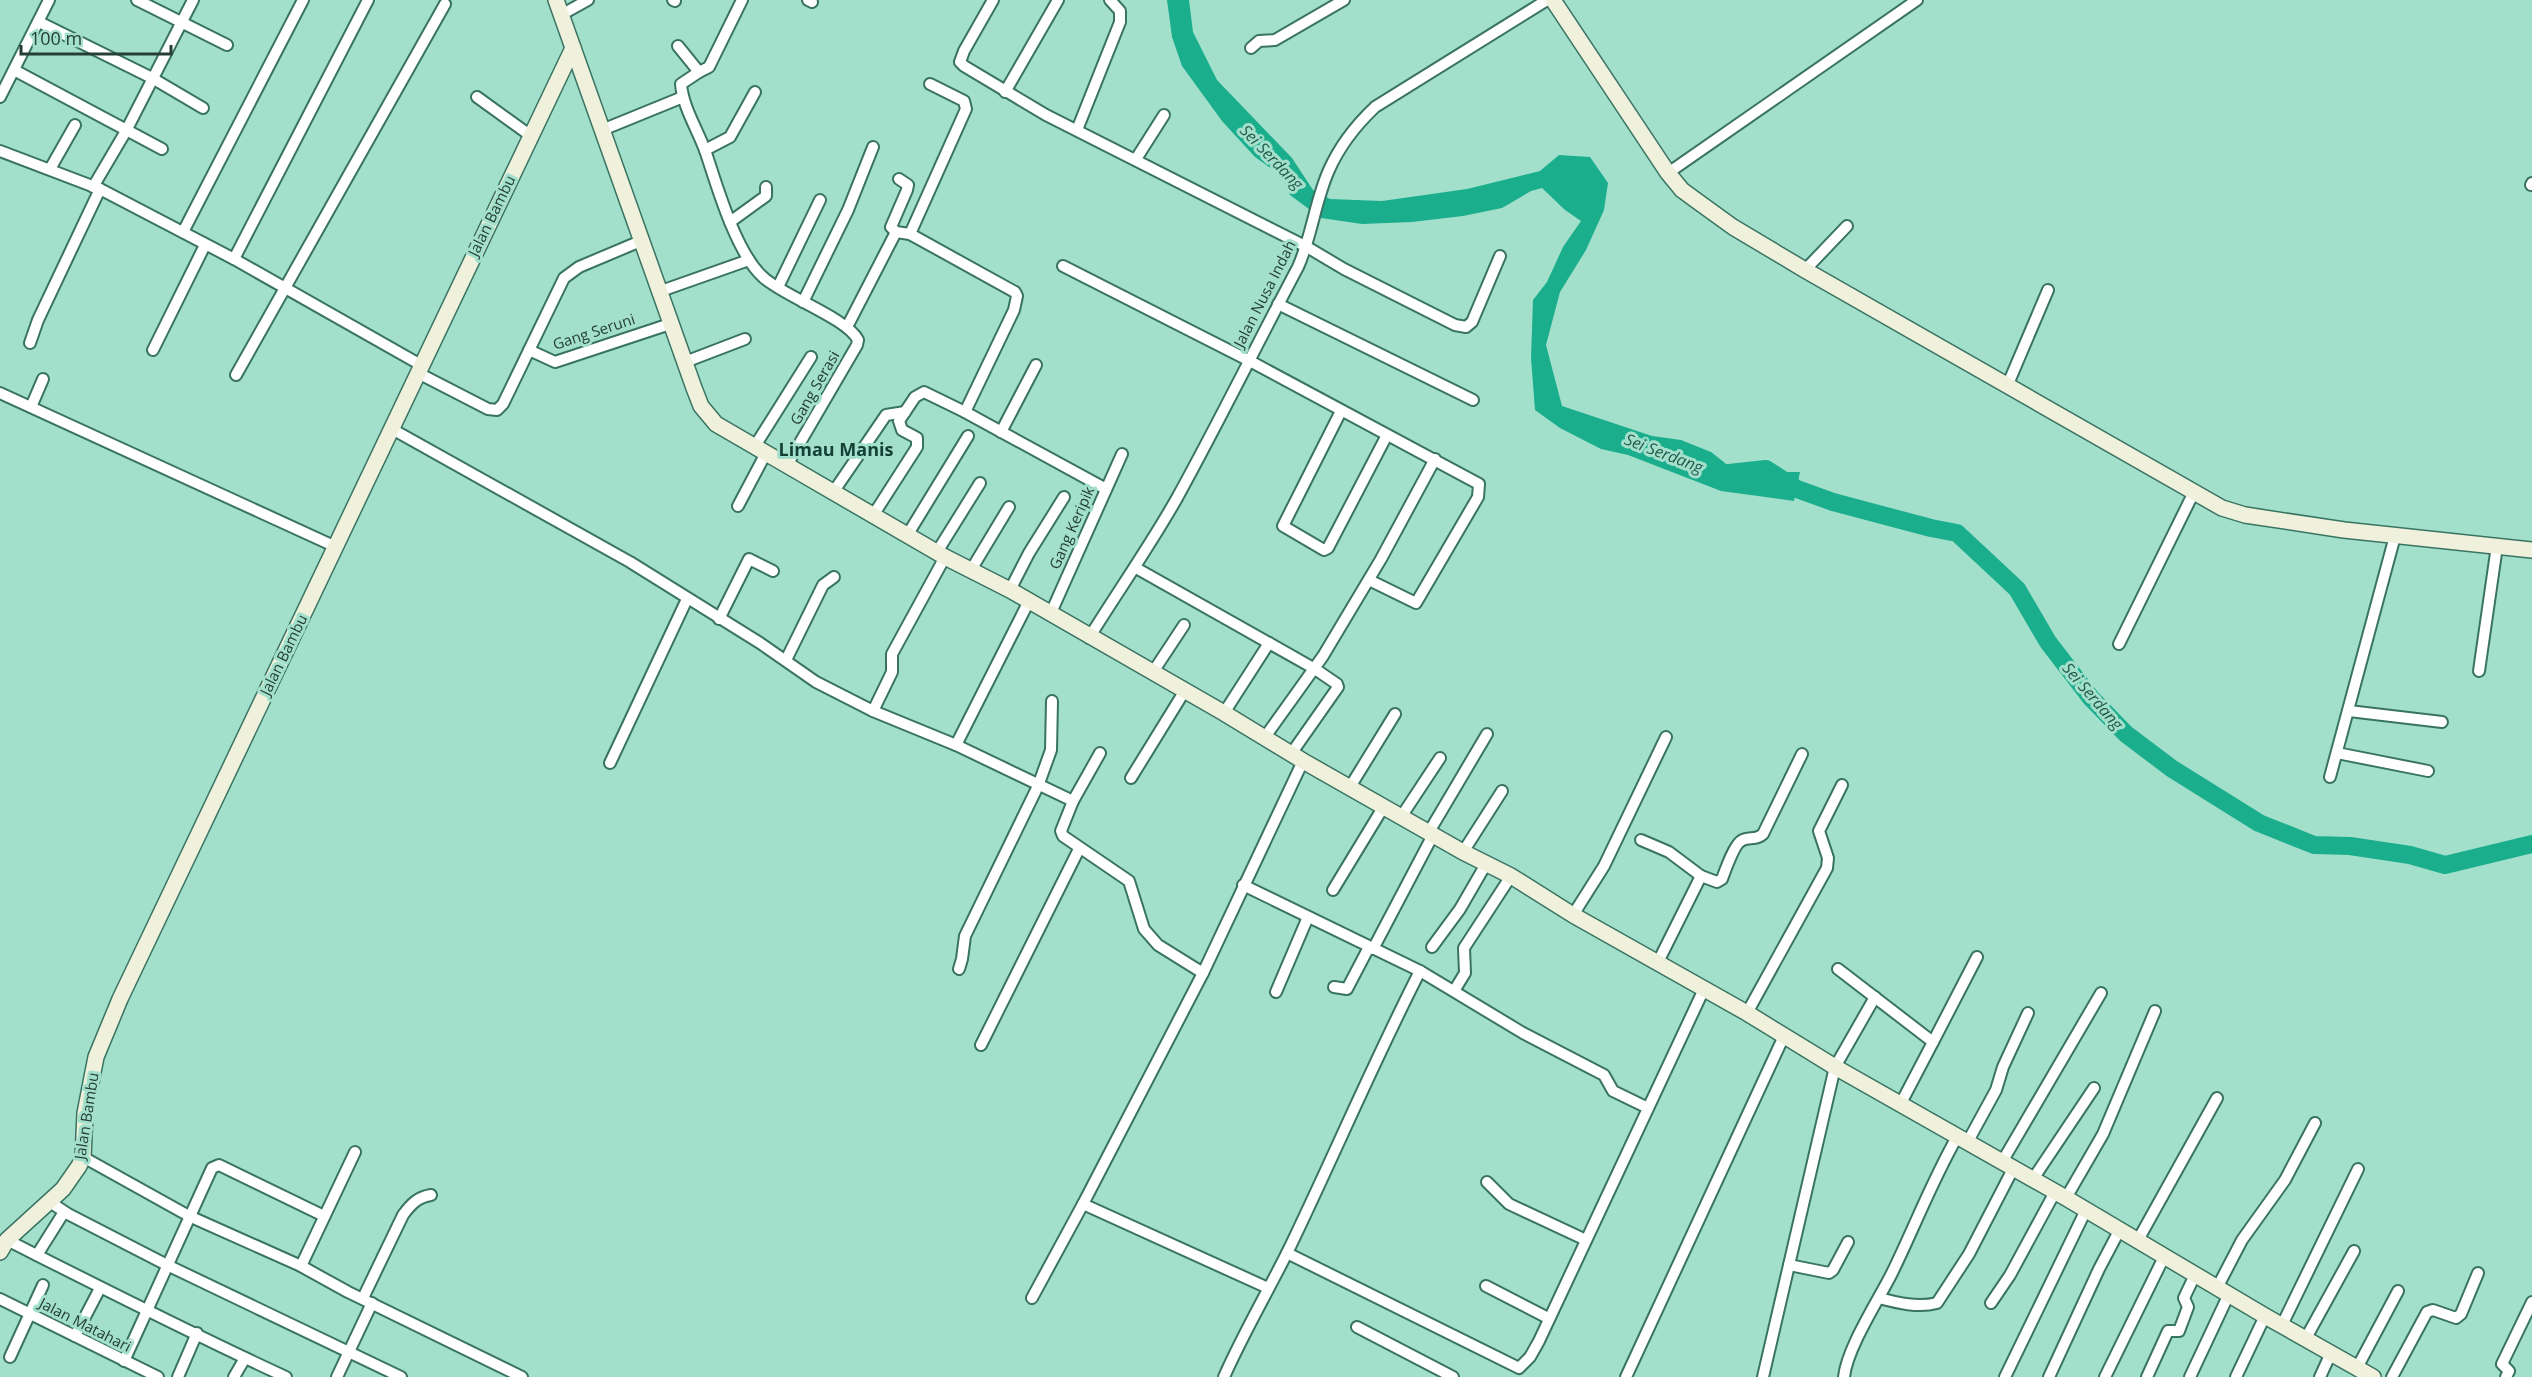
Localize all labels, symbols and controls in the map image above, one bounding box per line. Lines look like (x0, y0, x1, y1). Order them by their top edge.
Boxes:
scale bar (21, 18, 171, 56)
text: 100 m (30, 26, 82, 50)
water label: Sei Serdang (1235, 120, 1309, 195)
street label: Jalan Bambu (462, 172, 519, 261)
street label: Jalan Nusa Indah (1228, 237, 1300, 352)
street label: Gang Seruni (550, 308, 637, 354)
street label: Gang Serasi (785, 347, 843, 428)
water label: Sei Serdang (1622, 428, 1707, 478)
district label: Limau Manis (779, 437, 893, 461)
street label: Gang Keripik (1044, 483, 1098, 572)
street label: Jalan Bambu (254, 611, 311, 700)
water label: Sei Serdang (2058, 658, 2129, 735)
street label: Jalan Bambu (69, 1071, 103, 1163)
street label: Jalan Matahari (34, 1291, 135, 1356)

